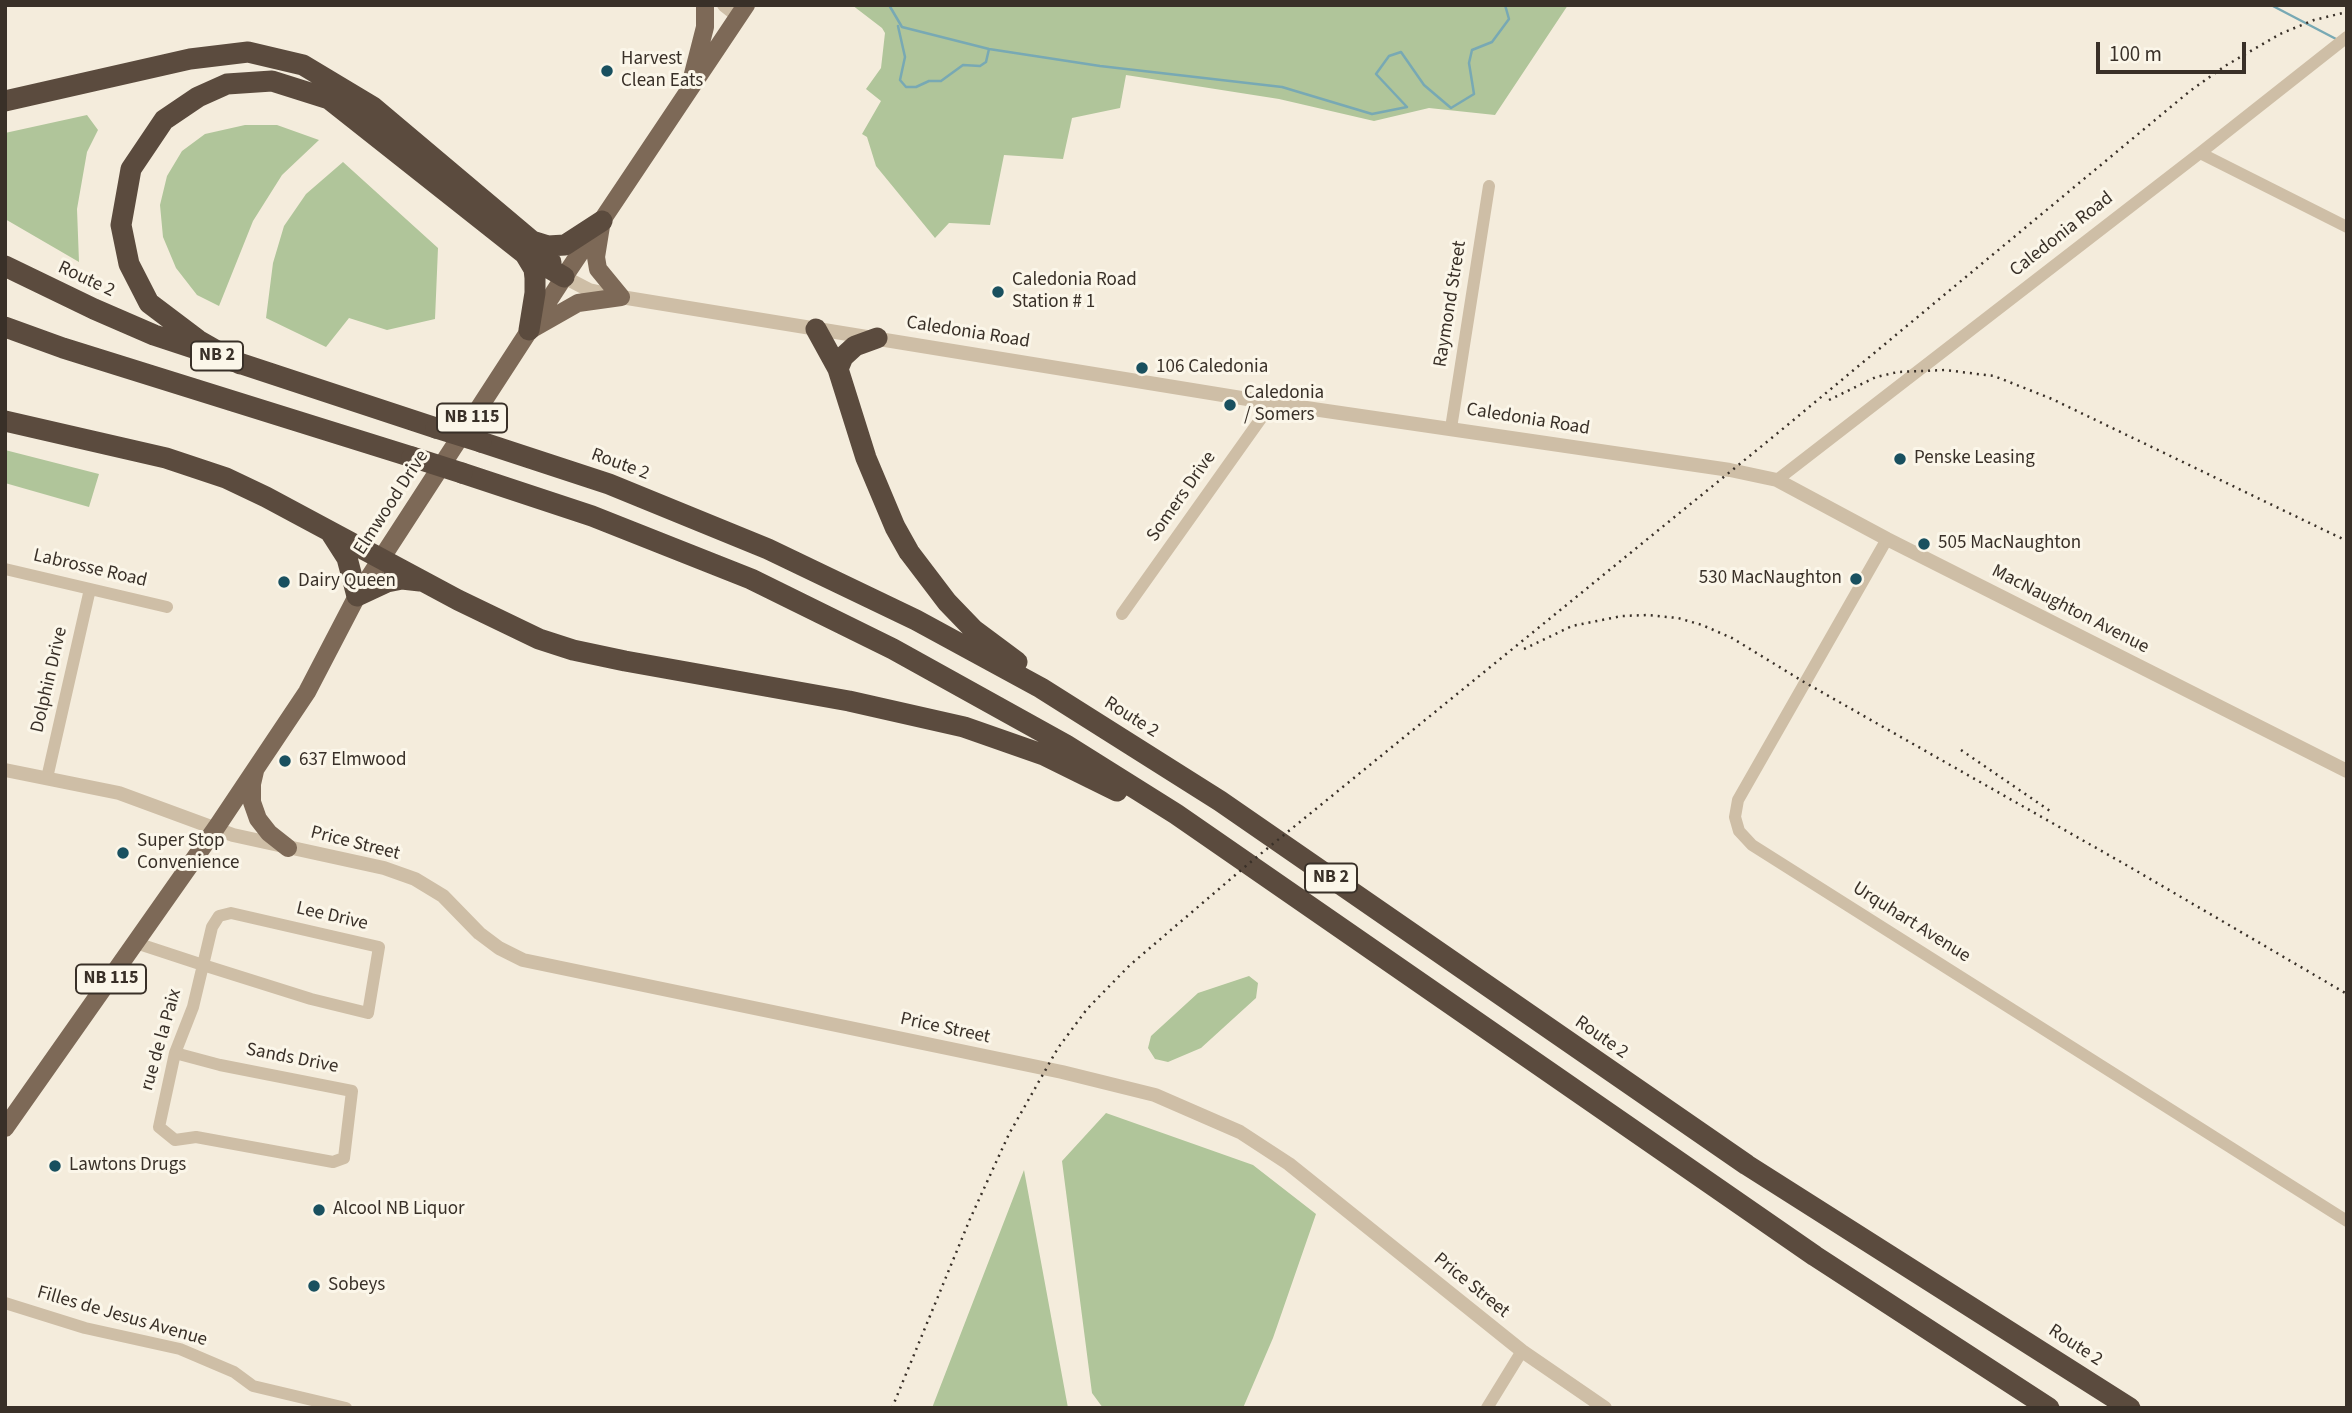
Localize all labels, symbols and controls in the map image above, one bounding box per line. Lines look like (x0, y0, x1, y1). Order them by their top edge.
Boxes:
scale bar (2100, 28, 2250, 72)
text: 100 m (2109, 39, 2162, 69)
place label: Harvest Clean Eats (621, 49, 703, 93)
marker: Harvest Clean Eats (599, 63, 615, 79)
street label: Caledonia Road (2006, 188, 2118, 282)
street label: Raymond Street (1430, 239, 1472, 369)
street label: Route 2 (54, 257, 118, 303)
place label: Caledonia Road Station # 1 (1012, 270, 1137, 314)
marker: Caledonia Road Station # 1 (990, 284, 1006, 300)
street label: Caledonia Road (905, 312, 1031, 354)
road number: NB 2 (191, 342, 243, 370)
place label: 106 Caledonia (1156, 357, 1268, 379)
marker: 106 Caledonia (1134, 360, 1150, 376)
place label: Caledonia / Somers (1244, 383, 1324, 427)
marker: Caledonia / Somers (1222, 397, 1238, 413)
street label: Caledonia Road (1465, 399, 1591, 441)
road number: NB 115 (437, 404, 507, 432)
street label: Route 2 (588, 444, 652, 486)
street label: Elmwood Drive (350, 446, 434, 560)
street label: Somers Drive (1143, 447, 1221, 547)
place label: Penske Leasing (1914, 448, 2035, 470)
marker: Penske Leasing (1892, 451, 1908, 467)
place label: 505 MacNaughton (1938, 533, 2081, 555)
marker: 505 MacNaughton (1916, 536, 1932, 552)
street label: Labrosse Road (31, 545, 149, 593)
street label: MacNaughton Avenue (1988, 560, 2152, 660)
place label: 530 MacNaughton (1699, 568, 1842, 590)
place label: Dairy Queen (298, 571, 396, 593)
marker: 530 MacNaughton (1848, 571, 1864, 587)
marker: Dairy Queen (276, 574, 292, 590)
street label: Dolphin Drive (27, 625, 73, 735)
street label: Route 2 (1099, 692, 1163, 744)
place label: 637 Elmwood (299, 750, 406, 772)
marker: 637 Elmwood (277, 753, 293, 769)
street label: Price Street (308, 822, 402, 866)
place label: Super Stop Convenience (137, 831, 239, 875)
marker: Super Stop Convenience (115, 845, 131, 861)
road number: NB 2 (1305, 864, 1357, 892)
street label: Urquhart Avenue (1848, 878, 1974, 968)
street label: Lee Drive (294, 898, 370, 936)
road number: NB 115 (76, 964, 146, 994)
street label: rue de la Paix (137, 986, 187, 1094)
street label: Price Street (898, 1008, 992, 1050)
street label: Route 2 (1570, 1011, 1632, 1065)
street label: Sands Drive (244, 1039, 340, 1079)
place label: Lawtons Drugs (69, 1155, 186, 1177)
marker: Lawtons Drugs (47, 1158, 63, 1174)
place label: Alcool NB Liquor (333, 1199, 465, 1221)
marker: Alcool NB Liquor (311, 1202, 327, 1218)
street label: Price Street (1428, 1248, 1514, 1324)
place label: Sobeys (328, 1275, 385, 1297)
marker: Sobeys (306, 1278, 322, 1294)
street label: Filles de Jesus Avenue (34, 1282, 210, 1352)
street label: Route 2 (2044, 1320, 2106, 1372)

